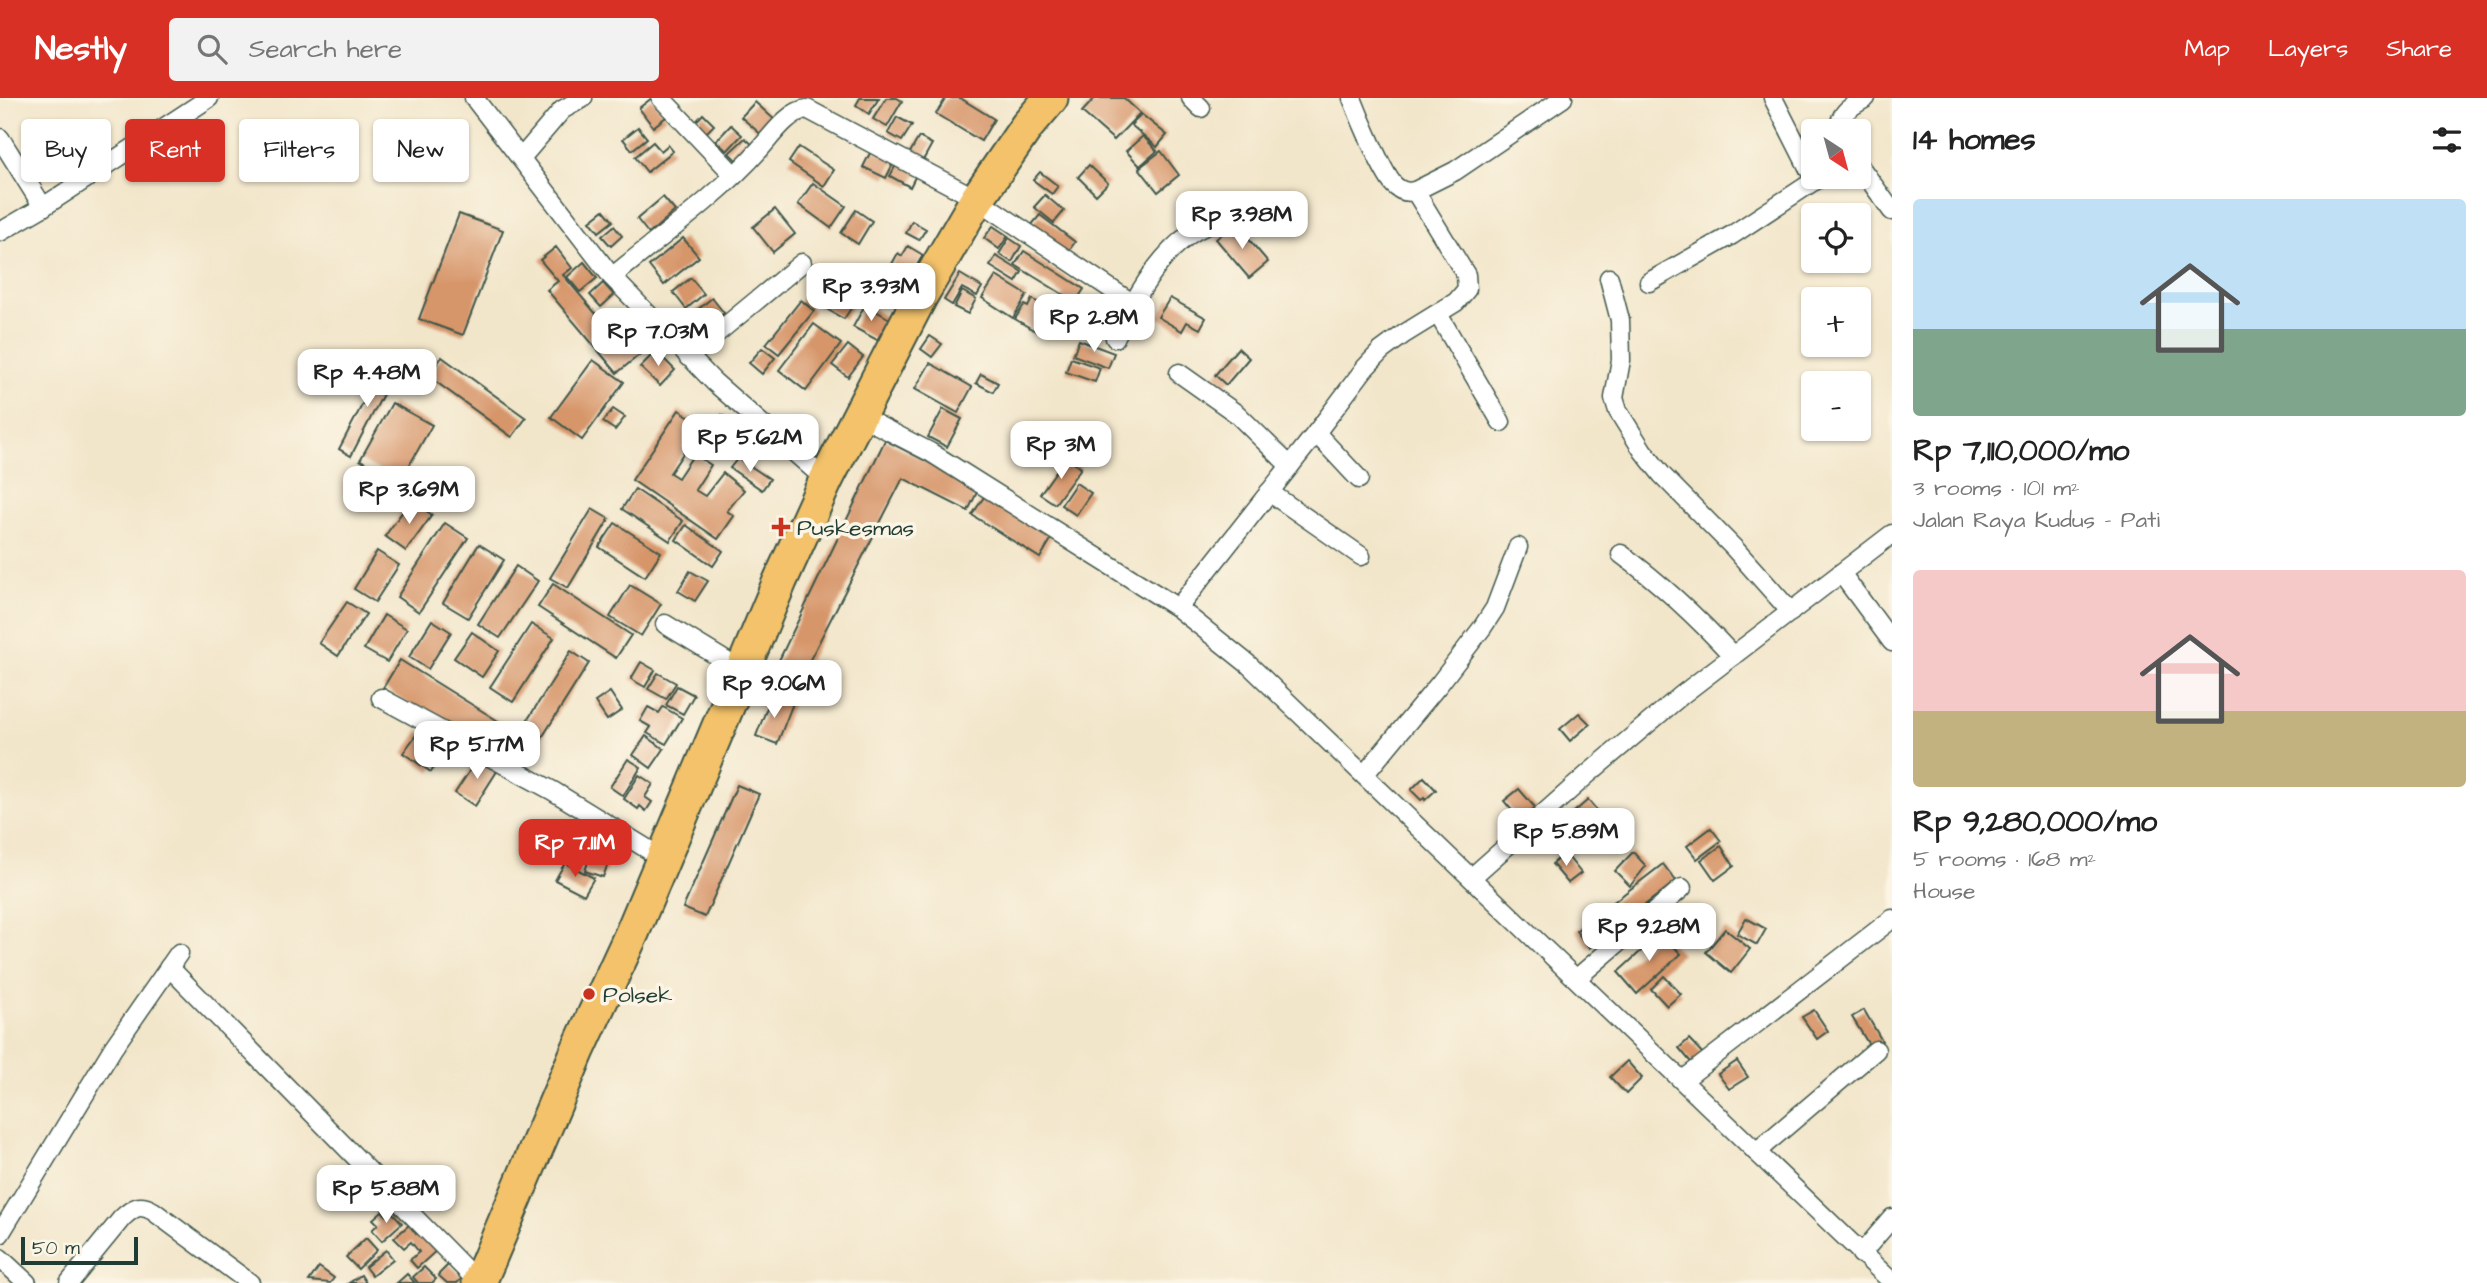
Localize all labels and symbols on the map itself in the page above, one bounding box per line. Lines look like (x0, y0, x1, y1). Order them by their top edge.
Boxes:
north arrow (1801, 119, 1871, 189)
pin: Rp 3.98M (1170, 192, 1314, 251)
pin: Rp 3.93M (799, 264, 943, 323)
pin: Rp 2.8M (1029, 294, 1159, 354)
pin: Rp 7.03M (586, 308, 730, 368)
pin: Rp 4.48M (295, 350, 439, 409)
pin: Rp 5.62M (678, 414, 822, 474)
pin: Rp 3M (1012, 422, 1110, 481)
pin: Rp 3.69M (337, 466, 481, 526)
place label: Puskesmas (797, 512, 914, 544)
marker: Puskesmas (771, 517, 791, 537)
pin: Rp 9.06M (702, 660, 846, 720)
pin: Rp 5.17M (405, 722, 549, 781)
pin: Rp 5.89M (1494, 808, 1638, 868)
pin: Rp 7.11M (503, 820, 647, 879)
pin: Rp 9.28M (1577, 904, 1721, 963)
place label: Polsek (603, 979, 672, 1011)
marker: Polsek (581, 986, 597, 1002)
pin: Rp 5.88M (314, 1166, 458, 1225)
scale bar (21, 1234, 138, 1266)

